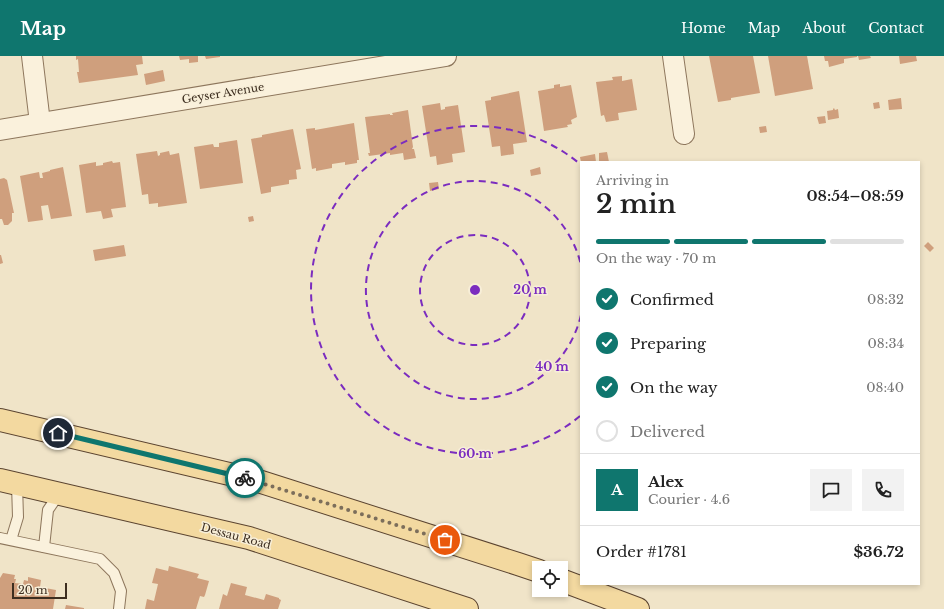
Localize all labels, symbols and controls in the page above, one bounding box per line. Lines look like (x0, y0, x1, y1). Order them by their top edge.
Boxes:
text: Map (20, 17, 66, 40)
text: Home (681, 19, 726, 37)
text: Map (748, 19, 780, 37)
text: About (802, 19, 846, 37)
text: Contact (868, 19, 924, 37)
street label: Geyser Avenue (181, 80, 265, 106)
text: Arriving in (596, 172, 669, 189)
text: 08:54–08:59 (806, 186, 904, 205)
text: 2 min (596, 188, 676, 220)
text: On the way · 70 m (596, 250, 716, 267)
text: 20 m (513, 282, 547, 297)
centre of rings (468, 283, 482, 297)
icon: check (596, 288, 618, 310)
text: Confirmed (630, 290, 714, 309)
text: 08:32 (867, 291, 904, 308)
icon: check (596, 332, 618, 354)
text: Preparing (630, 334, 706, 353)
text: 08:34 (868, 335, 904, 352)
text: 40 m (535, 359, 569, 374)
icon: check (596, 376, 618, 398)
text: On the way (630, 378, 718, 397)
text: 08:40 (866, 379, 904, 396)
pin (41, 416, 75, 450)
icon: home (47, 422, 69, 444)
text: Delivered (630, 422, 705, 441)
text: 60 m (458, 446, 493, 461)
courier (225, 458, 265, 498)
icon: bike (234, 467, 256, 489)
button: chat (810, 469, 852, 511)
button: phone (862, 469, 904, 511)
text: Alex (648, 472, 684, 491)
text: A (611, 480, 623, 499)
text: Courier · 4.6 (648, 491, 730, 508)
street label: Dessau Road (199, 520, 273, 552)
pin (428, 523, 462, 557)
icon: bag (434, 529, 456, 551)
text: Order #1781 (596, 542, 687, 561)
text: $36.72 (853, 542, 904, 561)
map controls (532, 561, 568, 597)
button: locate (532, 561, 568, 597)
scale bar (12, 581, 67, 600)
text: 20 m (18, 583, 48, 597)

